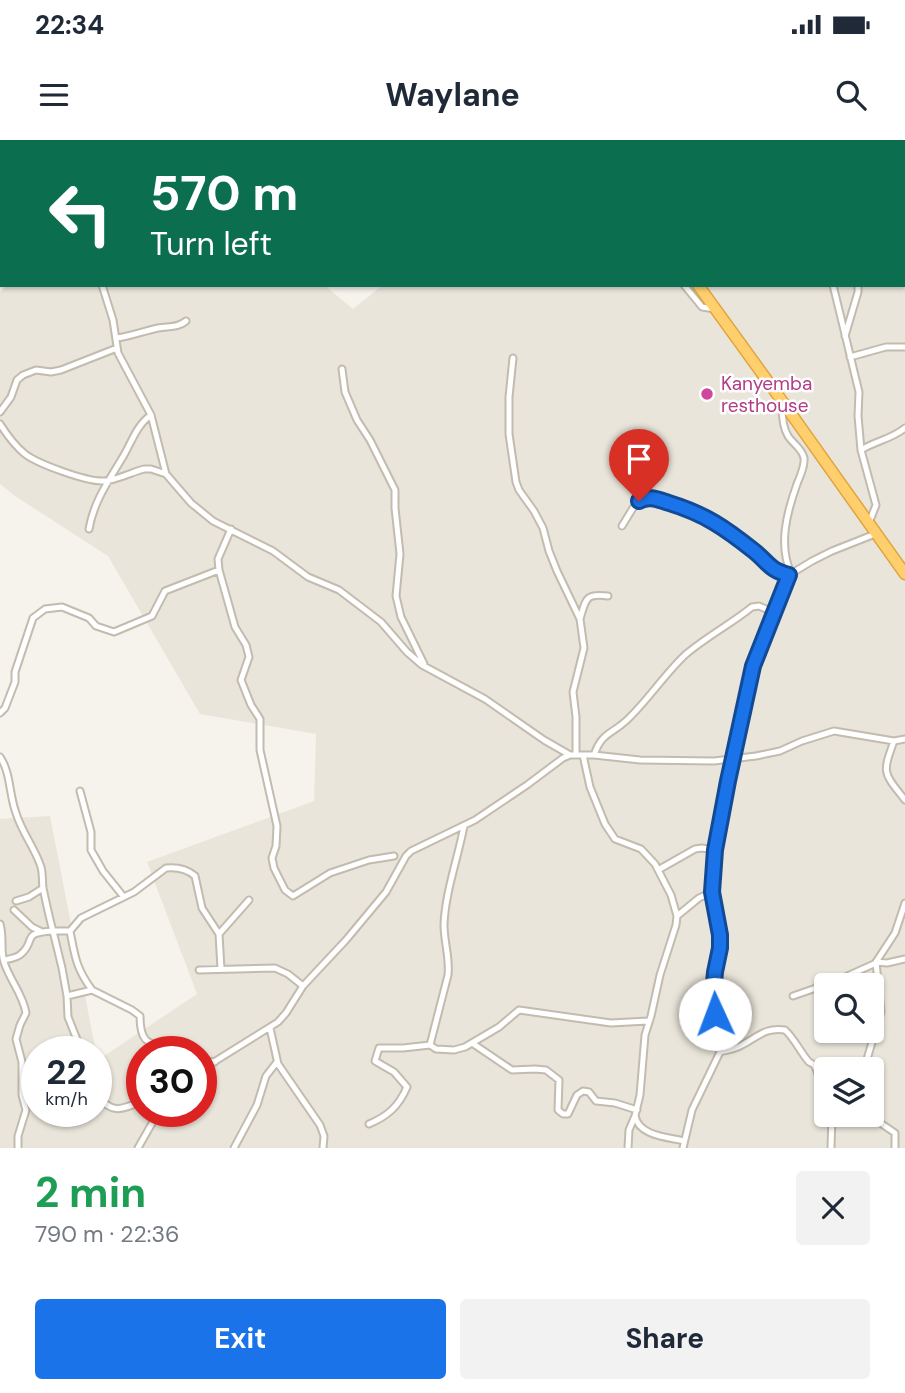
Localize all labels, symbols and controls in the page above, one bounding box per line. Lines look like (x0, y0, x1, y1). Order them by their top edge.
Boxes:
text: 22:34 (35, 8, 104, 42)
text: Waylane (385, 74, 520, 116)
icon: menu (35, 76, 73, 114)
icon: search (832, 76, 870, 114)
text: 570 m (150, 161, 298, 225)
icon: left (35, 168, 126, 259)
text: Turn left (150, 223, 272, 265)
place label: Kanyemba resthouse (721, 371, 812, 418)
marker: Kanyemba resthouse (699, 386, 715, 402)
pin (609, 429, 669, 501)
icon: arrive (620, 440, 658, 478)
map controls (814, 973, 884, 1127)
button: search (814, 973, 884, 1043)
position arrow (678, 977, 752, 1051)
speed limit sign: 30 (126, 1036, 217, 1127)
text: 22 (46, 1049, 87, 1095)
button: layers (814, 1057, 884, 1127)
text: km/h (45, 1087, 88, 1111)
text: 2 min (35, 1165, 146, 1220)
button: close (796, 1171, 870, 1245)
text: 790 m · 22:36 (35, 1219, 179, 1249)
button: Exit (35, 1299, 446, 1379)
button: Share (460, 1299, 870, 1379)

